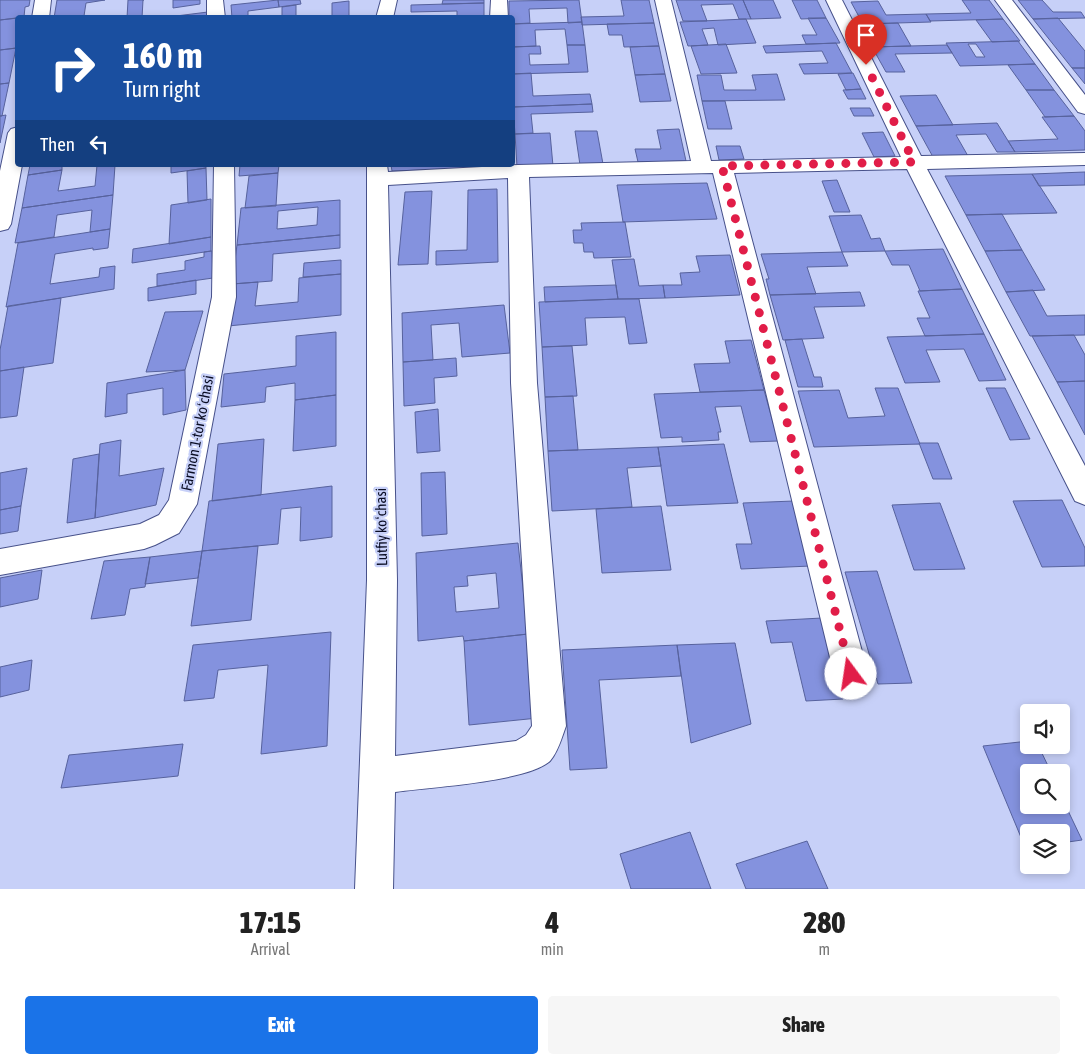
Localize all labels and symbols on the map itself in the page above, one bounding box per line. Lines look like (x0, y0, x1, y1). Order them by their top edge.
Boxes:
pin (845, 14, 887, 65)
street label: Farmon 1-tor koʻchasi (177, 374, 217, 492)
street label: Lutfiy koʻchasi (372, 488, 390, 566)
position arrow (824, 647, 876, 699)

